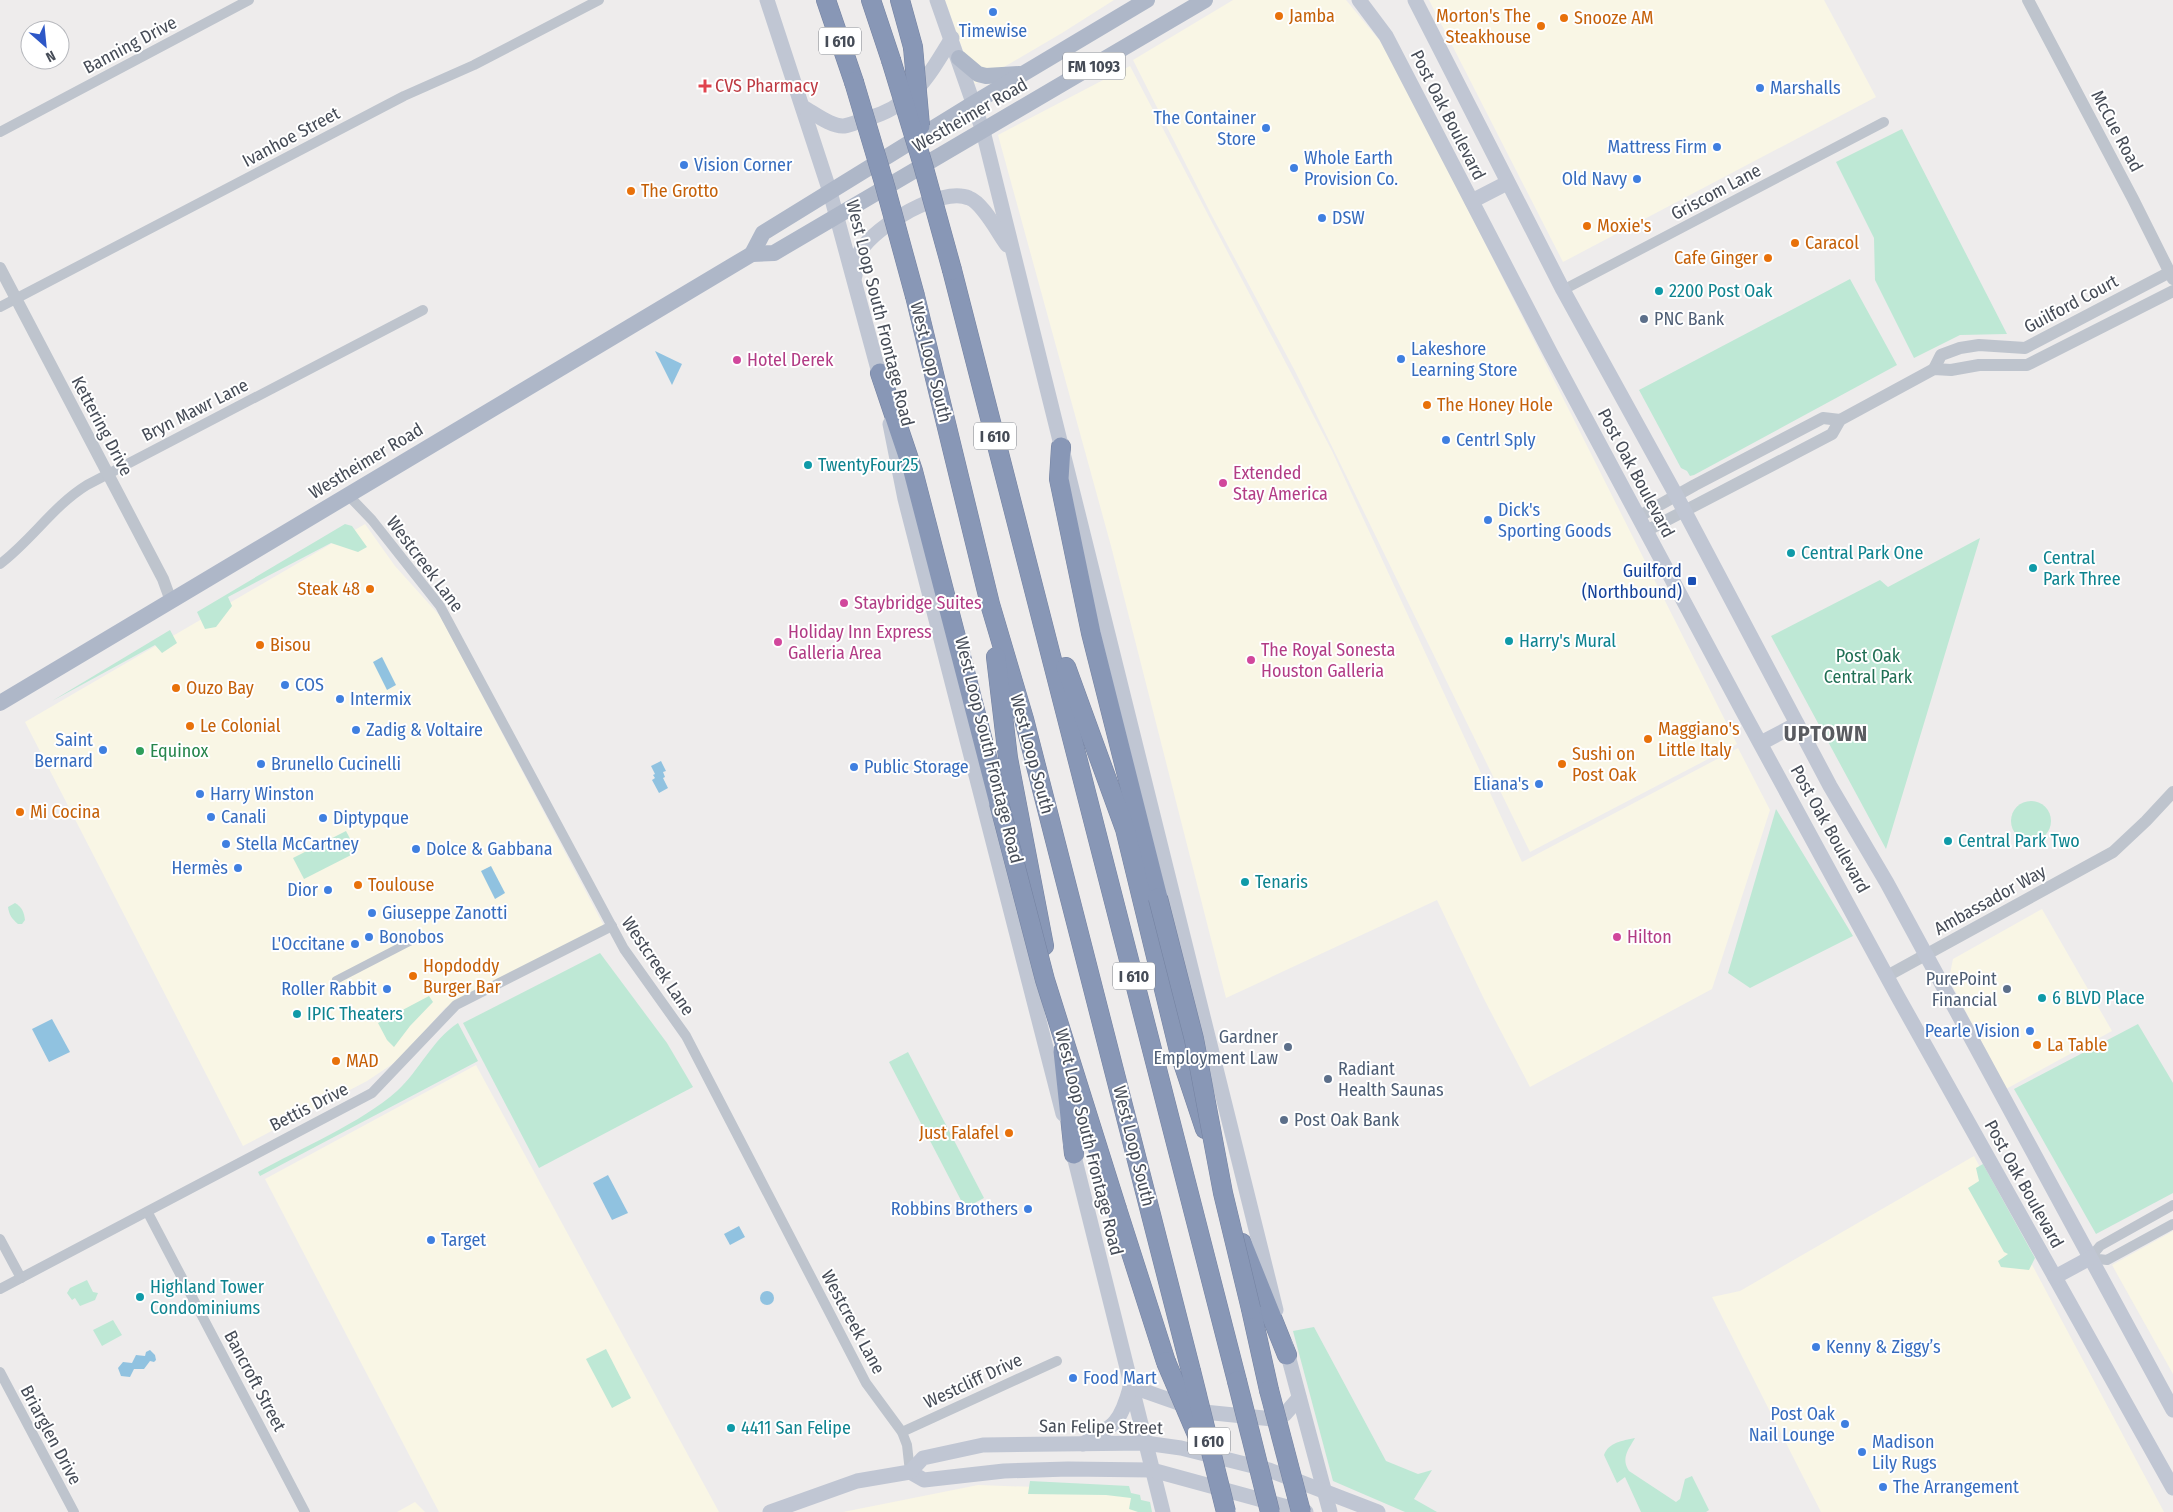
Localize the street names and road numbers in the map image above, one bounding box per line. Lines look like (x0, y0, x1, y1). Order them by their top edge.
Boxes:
street label: Banning Drive (80, 11, 180, 79)
road number: I 610 (819, 27, 861, 54)
street label: Post Oak Boulevard (1406, 46, 1490, 184)
road number: FM 1093 (1063, 52, 1125, 80)
street label: Westheimer Road (909, 73, 1031, 157)
street label: McCue Road (2086, 86, 2148, 176)
street label: Ivanhoe Street (239, 102, 344, 172)
street label: Griscom Lane (1667, 159, 1765, 225)
street label: West Loop South Frontage Road (841, 197, 919, 429)
street label: Guilford Court (2020, 270, 2122, 338)
street label: West Loop South (905, 299, 957, 425)
street label: Kettering Drive (67, 372, 138, 480)
street label: Bryn Mawr Lane (138, 374, 252, 446)
street label: Post Oak Boulevard (1593, 405, 1679, 541)
street label: Westheimer Road (305, 418, 427, 504)
road number: I 610 (974, 422, 1016, 450)
street label: Westcreek Lane (382, 512, 468, 616)
street label: West Loop South Frontage Road (950, 634, 1028, 866)
street label: West Loop South (1005, 692, 1059, 816)
street label: Post Oak Boulevard (1786, 761, 1874, 897)
street label: Ambassador Way (1930, 860, 2050, 940)
street label: Westcreek Lane (617, 912, 699, 1020)
road number: I 610 (1113, 962, 1155, 989)
street label: West Loop South Frontage Road (1050, 1026, 1128, 1258)
street label: Bettis Drive (266, 1078, 352, 1136)
street label: West Loop South (1108, 1083, 1160, 1209)
street label: Post Oak Boulevard (1980, 1116, 2068, 1252)
street label: Westcreek Lane (816, 1266, 890, 1378)
street label: Bancroft Street (219, 1327, 291, 1435)
street label: Westcliff Drive (920, 1349, 1026, 1413)
street label: Briarglen Drive (16, 1382, 86, 1489)
street label: San Felipe Street (1039, 1415, 1163, 1439)
road number: I 610 (1188, 1428, 1230, 1454)

